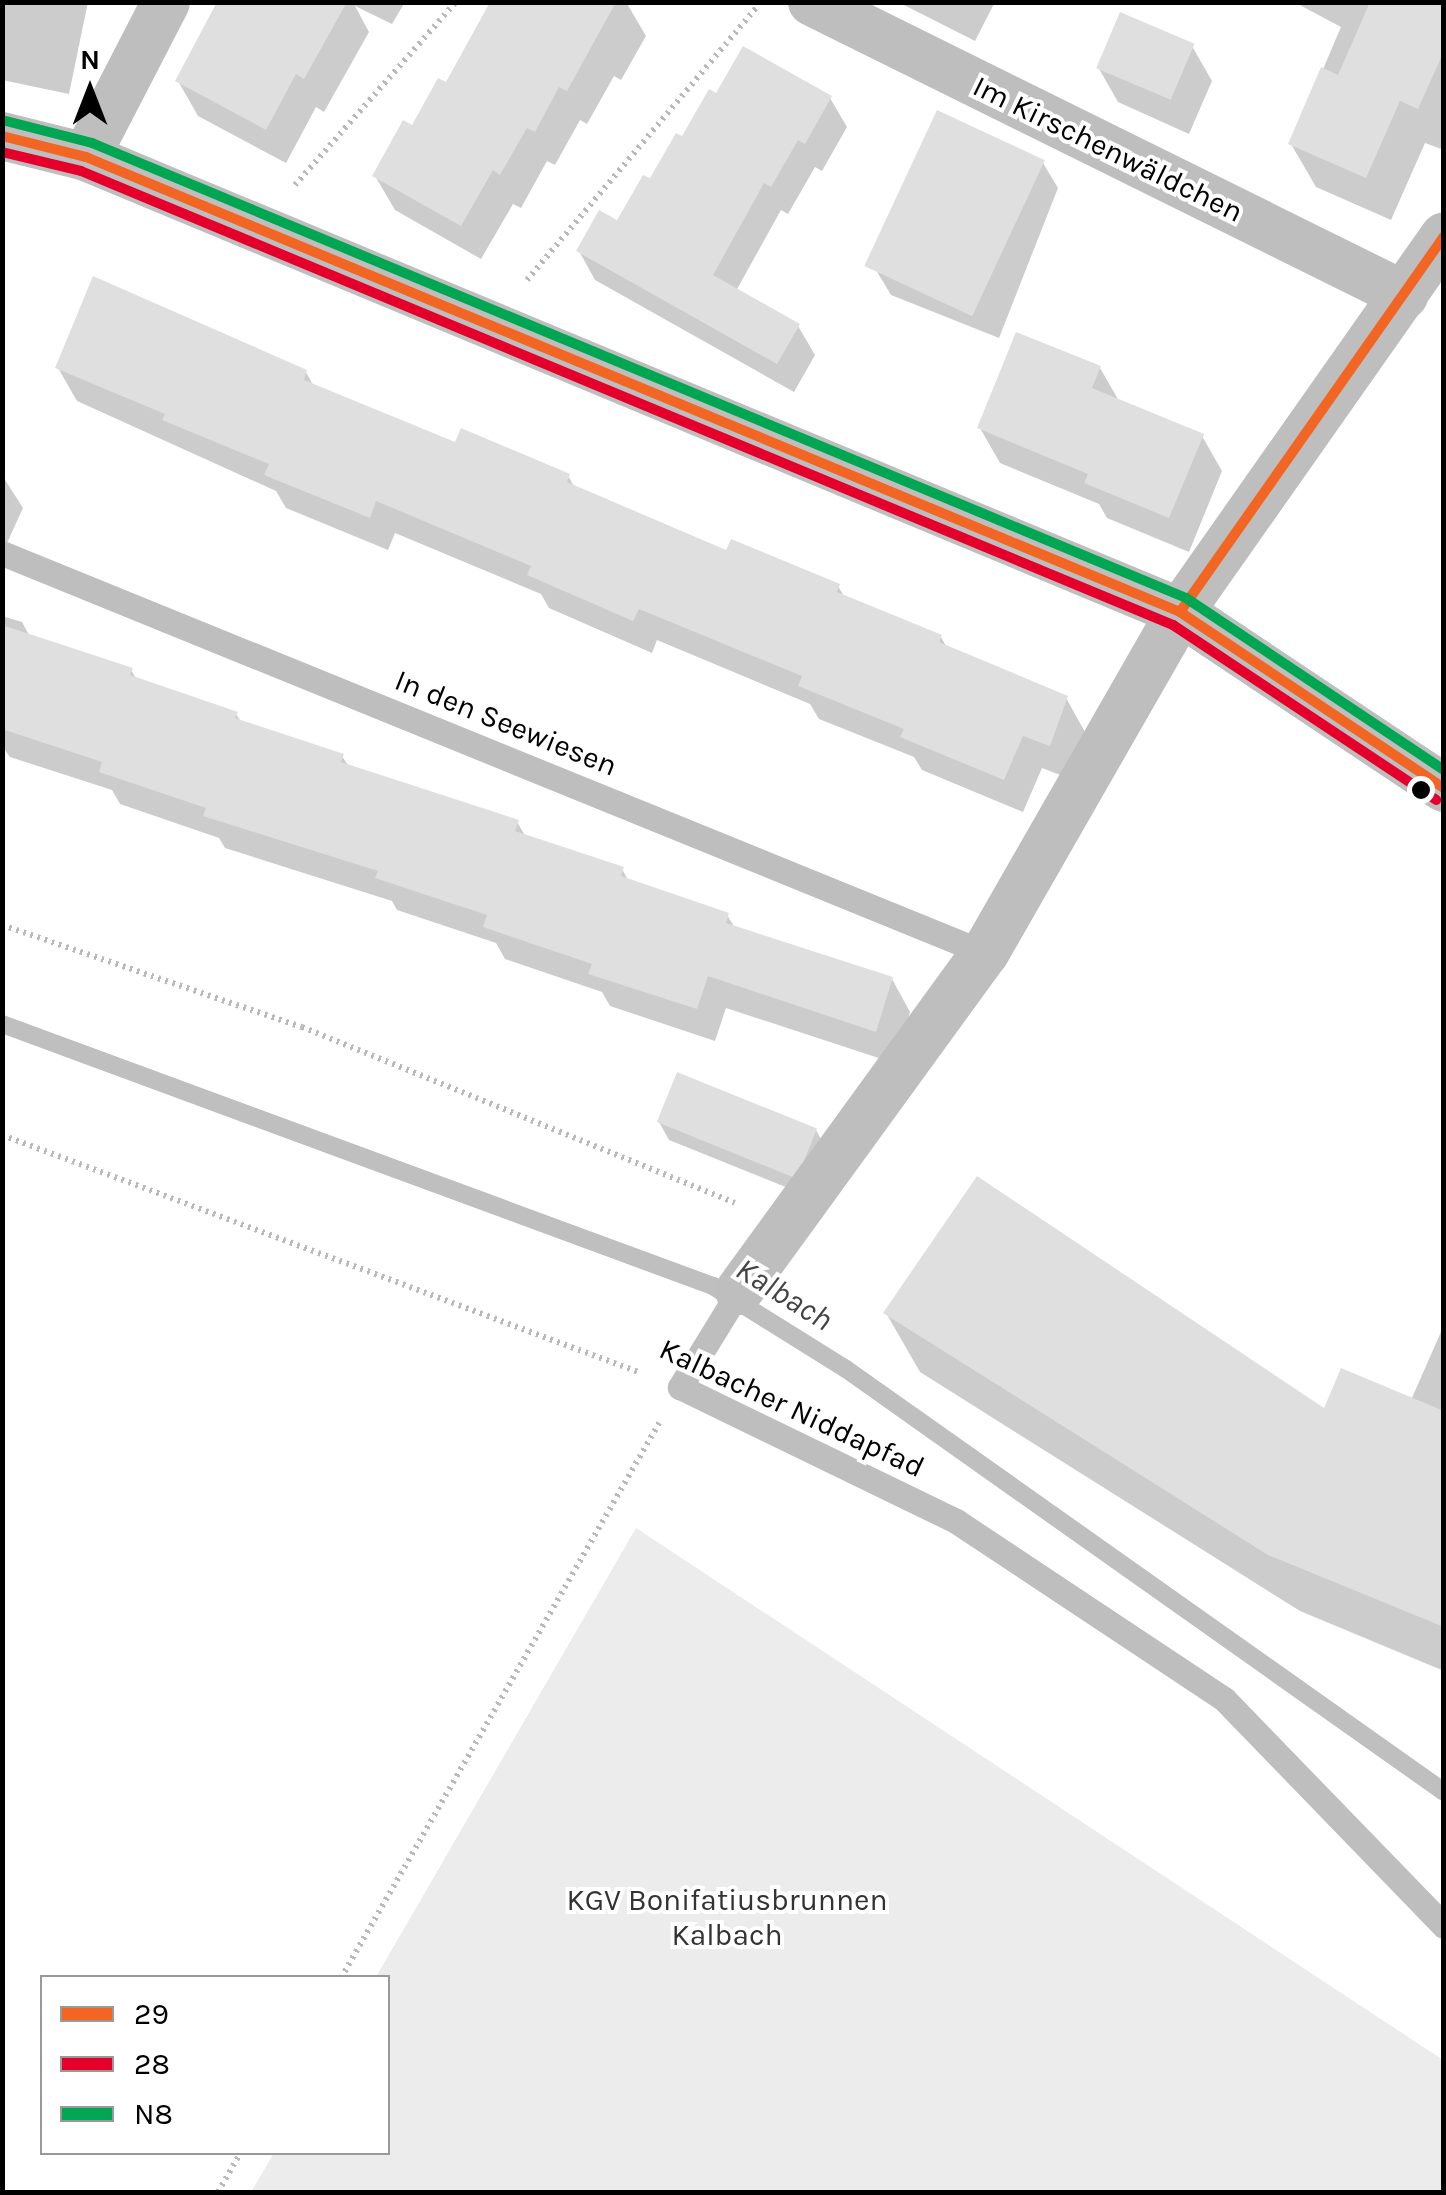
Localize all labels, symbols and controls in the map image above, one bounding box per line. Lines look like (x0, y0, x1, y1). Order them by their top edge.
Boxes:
north arrow (40, 40, 140, 140)
text: N (80, 43, 100, 76)
street label: Im Kirschenwäldchen (967, 68, 1249, 230)
street label: In den Seewiesen (390, 662, 622, 784)
unlabelled marker (1411, 780, 1431, 800)
water label: Kalbach (728, 1250, 840, 1340)
street label: Kalbacher Niddapfad (654, 1331, 930, 1485)
park label: KGV Bonifatiusbrunnen Kalbach (566, 1882, 888, 1952)
legend (40, 1975, 390, 2155)
text: 29 (134, 1996, 169, 2032)
text: 28 (134, 2046, 170, 2082)
text: N8 (134, 2096, 173, 2132)

